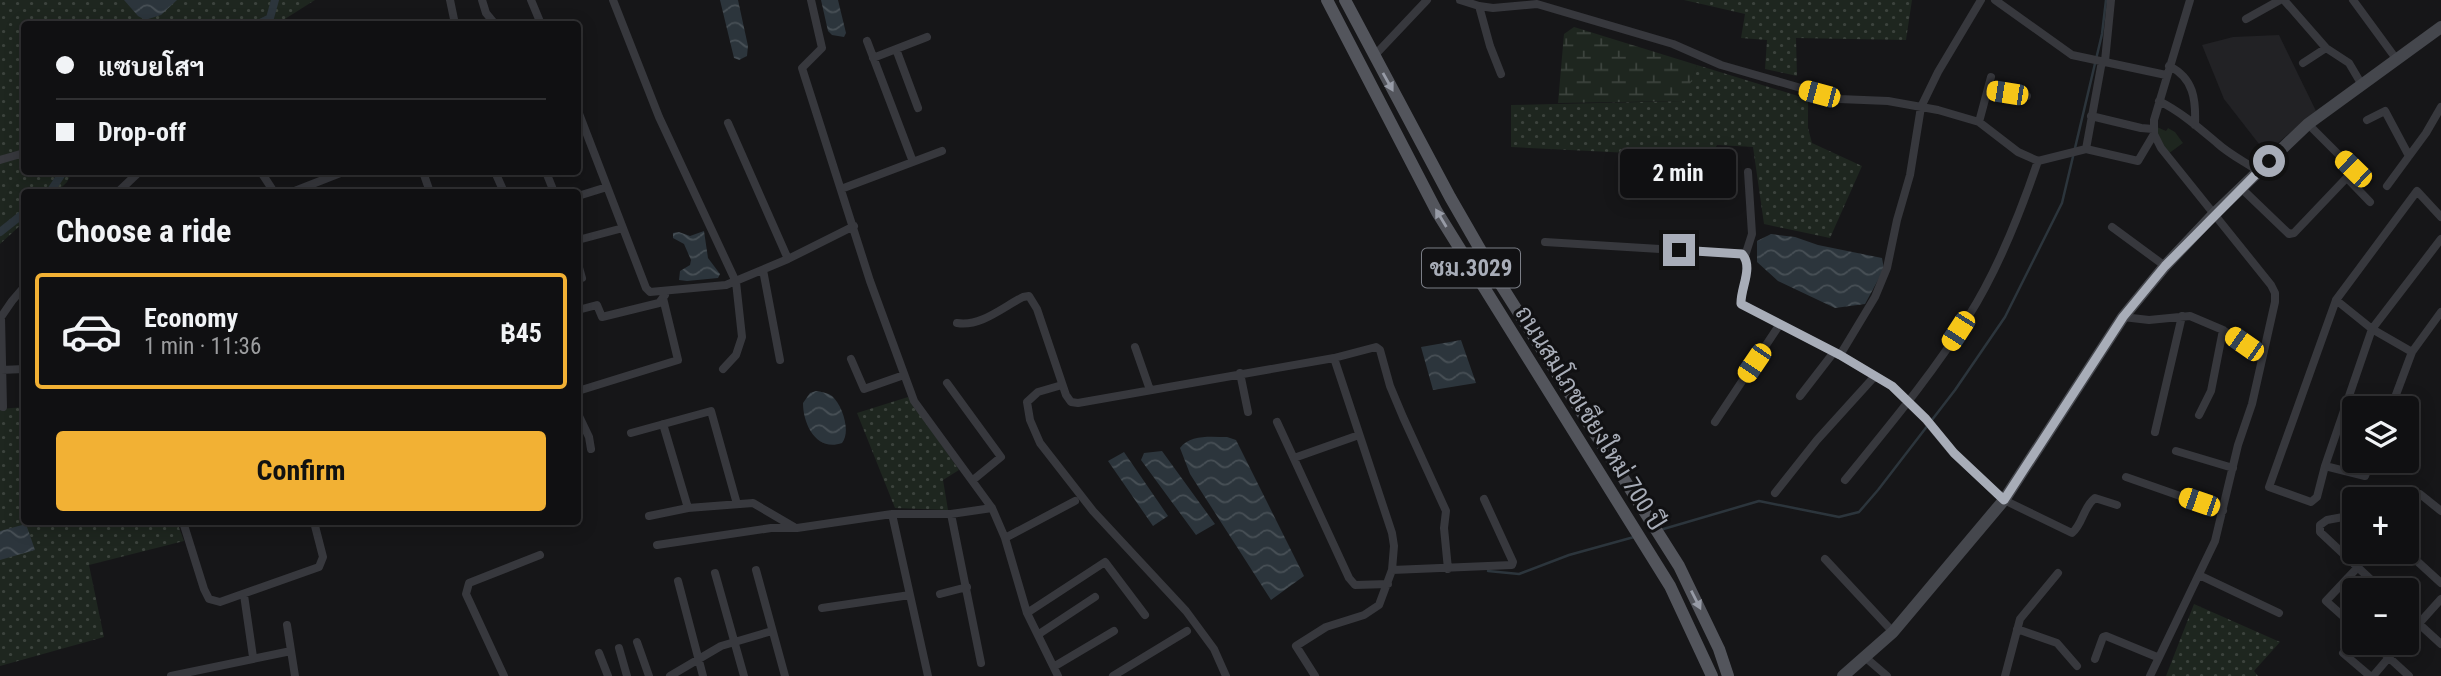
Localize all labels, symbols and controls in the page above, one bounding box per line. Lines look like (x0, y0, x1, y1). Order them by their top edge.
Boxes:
text: แซบยโสฯ (98, 52, 205, 82)
one-way arrow (1383, 72, 1394, 92)
car (1796, 78, 1843, 110)
car (1985, 79, 2030, 107)
text: Drop-off (98, 117, 186, 147)
route start (2253, 145, 2285, 177)
car (2331, 147, 2376, 191)
callout: 2 min (1621, 148, 1737, 198)
text: 2 min (1652, 160, 1704, 187)
one-way arrow (1434, 209, 1447, 228)
text: Choose a ride (56, 212, 231, 250)
route end (1663, 234, 1695, 266)
road number: ชม.3029 (1422, 248, 1520, 288)
street label: ถนนสมโภชเชียงใหม่ 700 ปี (1509, 299, 1672, 535)
icon: car (60, 300, 123, 363)
text: Economy (144, 303, 238, 333)
car (1938, 308, 1979, 354)
text: ฿45 (500, 318, 542, 348)
car (2221, 323, 2268, 365)
text: 1 min · 11:36 (144, 333, 261, 360)
car (1734, 340, 1775, 386)
map controls (2342, 396, 2419, 655)
button: layers (2342, 396, 2419, 473)
button: Confirm (56, 431, 546, 511)
car (2176, 485, 2223, 519)
button: + (2342, 487, 2419, 564)
button: − (2342, 578, 2419, 655)
one-way arrow (1691, 590, 1702, 610)

